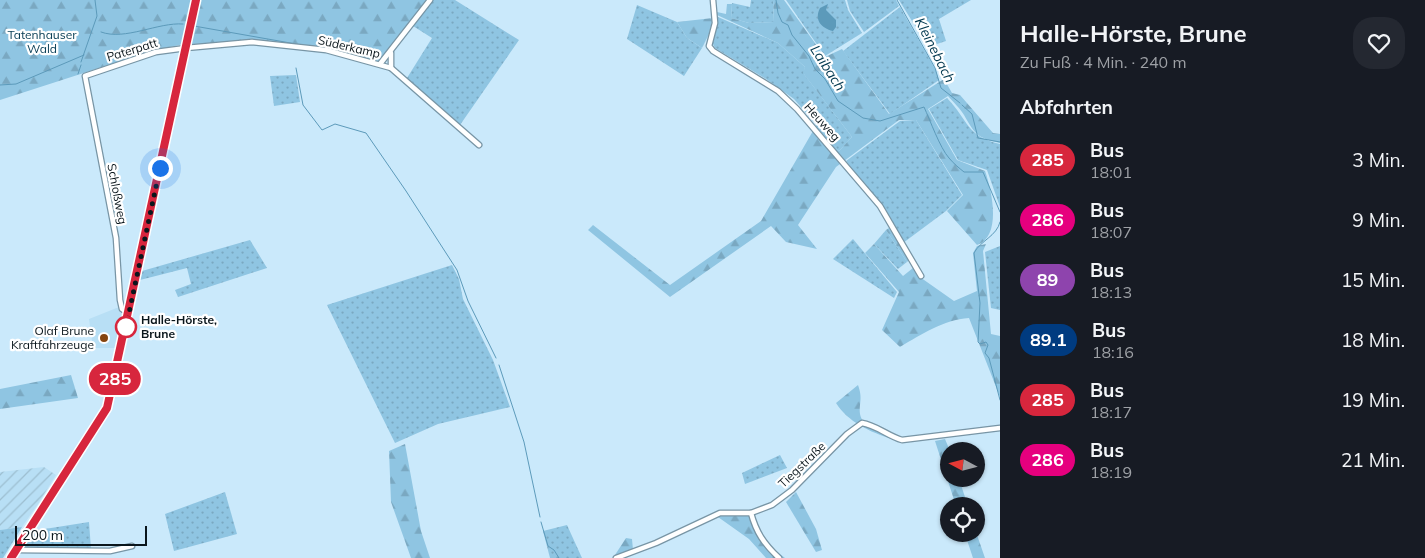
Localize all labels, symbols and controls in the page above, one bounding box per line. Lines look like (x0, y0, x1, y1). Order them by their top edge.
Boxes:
water label: Kleinebach (911, 14, 959, 86)
button: heart (1353, 17, 1405, 69)
text: Halle-Hörste, Brune (1020, 18, 1247, 48)
park label: Tatenhauser Wald (7, 27, 77, 56)
street label: Süderkamp (316, 32, 382, 61)
street label: Paterpatt (105, 35, 159, 64)
water label: Laibach (806, 42, 850, 94)
text: Zu Fuß · 4 Min. · 240 m (1020, 52, 1186, 72)
text: Abfahrten (1020, 95, 1113, 119)
street label: Heuweg (801, 99, 844, 144)
text: Bus (1090, 138, 1124, 162)
text: 285 (1031, 148, 1064, 171)
text: 3 Min. (1352, 148, 1405, 172)
your location (148, 156, 173, 181)
street label: Schloßweg (104, 162, 131, 226)
text: 18:01 (1090, 162, 1132, 182)
text: Bus (1090, 198, 1124, 222)
text: 286 (1031, 208, 1064, 231)
text: 9 Min. (1352, 208, 1405, 232)
text: 18:07 (1090, 222, 1132, 242)
text: Bus (1090, 258, 1124, 282)
text: 89 (1037, 268, 1058, 291)
text: 15 Min. (1341, 268, 1405, 292)
text: 18:13 (1090, 282, 1132, 302)
place label: Halle-Hörste, Brune (141, 312, 217, 341)
marker: Halle-Hörste, Brune (115, 316, 137, 338)
text: Bus (1092, 318, 1126, 342)
place label: Olaf Brune Kraftfahrzeuge (11, 323, 94, 352)
text: 89.1 (1030, 328, 1067, 351)
text: 18 Min. (1341, 328, 1405, 352)
marker: Olaf Brune Kraftfahrzeuge (98, 332, 110, 344)
text: 18:16 (1092, 342, 1134, 362)
line badge: 285 (86, 363, 144, 395)
text: 285 (99, 367, 131, 390)
text: Bus (1090, 378, 1124, 402)
text: 285 (1031, 388, 1064, 411)
text: 19 Min. (1341, 388, 1405, 412)
text: 18:17 (1090, 402, 1132, 422)
text: Bus (1090, 438, 1124, 462)
street label: Tiegstraße (775, 439, 828, 491)
north arrow (940, 442, 985, 488)
map controls (940, 442, 985, 542)
text: 286 (1031, 448, 1064, 471)
text: 21 Min. (1341, 448, 1405, 472)
text: 18:19 (1090, 462, 1132, 482)
button: locate (940, 497, 985, 542)
scale bar (15, 523, 148, 546)
text: 200 m (22, 526, 63, 544)

